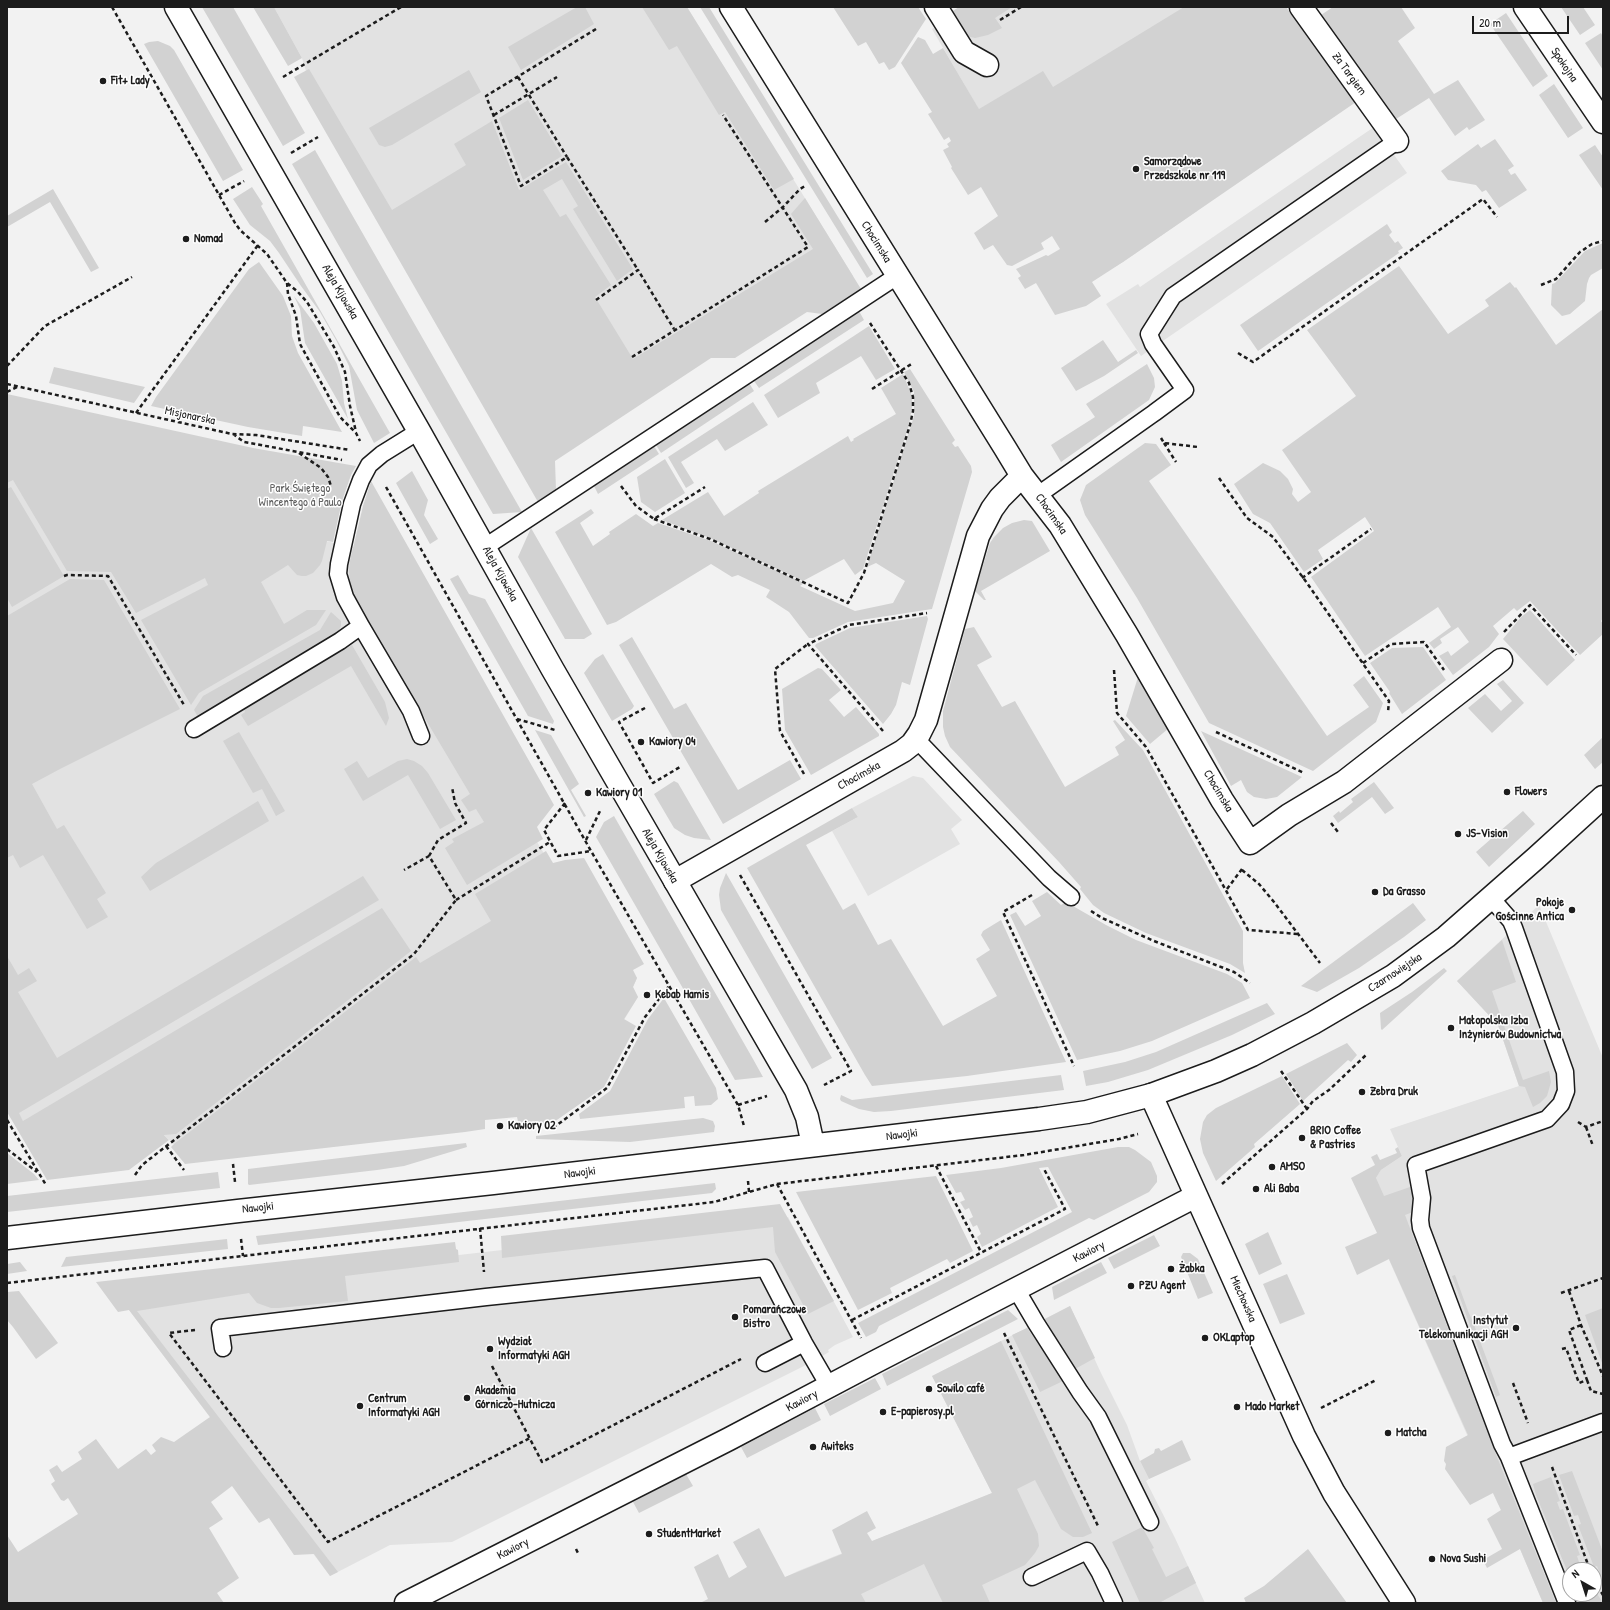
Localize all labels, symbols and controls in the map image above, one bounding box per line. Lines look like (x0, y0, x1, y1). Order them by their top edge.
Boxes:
scale bar (1474, 8, 1571, 34)
text: 20 m (1479, 14, 1501, 31)
street label: Spokojna (1547, 45, 1581, 85)
street label: Za Targiem (1329, 50, 1369, 98)
place label: Fit+ Lady (111, 74, 150, 88)
marker: Fit+ Lady (98, 76, 108, 86)
place label: Samorządowe Przedszkole nr 119 (1144, 155, 1225, 183)
marker: Samorządowe Przedszkole nr 119 (1131, 164, 1141, 174)
street label: Chocimska (858, 219, 894, 265)
place label: Nomad (194, 232, 223, 246)
marker: Nomad (181, 234, 191, 244)
street label: Aleja Kijowska (319, 262, 361, 322)
street label: Misjonarska (163, 404, 217, 428)
park label: Park Świętego Wincentego á Paulo (259, 482, 341, 510)
street label: Chocimska (1032, 491, 1070, 537)
street label: Aleja Kijowska (479, 544, 521, 604)
place label: Kawiory 04 (649, 735, 695, 749)
marker: Kawiory 04 (636, 737, 646, 747)
street label: Chocimska (835, 758, 883, 794)
street label: Chocimska (1200, 767, 1236, 815)
place label: Flowers (1515, 785, 1547, 799)
place label: Kawiory 01 (596, 786, 642, 800)
marker: Flowers (1502, 787, 1512, 797)
marker: Kawiory 01 (583, 788, 593, 798)
street label: Aleja Kijowska (639, 826, 681, 886)
place label: JS-Vision (1466, 827, 1508, 841)
marker: JS-Vision (1453, 829, 1463, 839)
place label: Da Grasso (1383, 885, 1425, 899)
marker: Da Grasso (1370, 887, 1380, 897)
place label: Pokoje Gościnne Antica (1496, 896, 1564, 924)
marker: Pokoje Gościnne Antica (1567, 905, 1577, 915)
street label: Czarnowiejska (1365, 950, 1425, 996)
place label: Kebab Hamis (655, 988, 709, 1002)
marker: Kebab Hamis (642, 990, 652, 1000)
place label: Małopolska Izba Inżynierów Budownictwa (1459, 1014, 1561, 1042)
marker: Małopolska Izba Inżynierów Budownictwa (1446, 1023, 1456, 1033)
place label: Zebra Druk (1370, 1085, 1418, 1099)
marker: Zebra Druk (1357, 1087, 1367, 1097)
place label: Kawiory 02 (508, 1119, 556, 1133)
marker: Kawiory 02 (495, 1121, 505, 1131)
place label: BRIO Coffee & Pastries (1310, 1124, 1361, 1152)
street label: Nawojki (885, 1126, 919, 1144)
marker: BRIO Coffee & Pastries (1297, 1133, 1307, 1143)
place label: AMSO (1280, 1160, 1305, 1174)
marker: AMSO (1267, 1162, 1277, 1172)
street label: Nawojki (563, 1164, 597, 1182)
place label: Ali Baba (1264, 1182, 1299, 1196)
marker: Ali Baba (1251, 1184, 1261, 1194)
street label: Nawojki (241, 1199, 275, 1217)
street label: Kawiory (1071, 1238, 1107, 1266)
place label: Żabka (1179, 1262, 1204, 1276)
marker: Żabka (1166, 1264, 1176, 1274)
street label: Miechowska (1226, 1274, 1260, 1324)
place label: PZU Agent (1139, 1279, 1186, 1293)
marker: PZU Agent (1126, 1281, 1136, 1291)
place label: Pomarańczowe Bistro (743, 1303, 806, 1331)
marker: Pomarańczowe Bistro (730, 1312, 740, 1322)
place label: Instytut Telekomunikacji AGH (1419, 1314, 1508, 1342)
marker: Instytut Telekomunikacji AGH (1511, 1323, 1521, 1333)
place label: OKLaptop (1213, 1331, 1254, 1345)
marker: OKLaptop (1200, 1333, 1210, 1343)
place label: Wydział Informatyki AGH (498, 1335, 570, 1363)
marker: Wydział Informatyki AGH (485, 1344, 495, 1354)
place label: Sowilo café (937, 1382, 985, 1396)
place label: Akademia Górniczo-Hutnicza (475, 1384, 555, 1412)
marker: Sowilo café (924, 1384, 934, 1394)
street label: Kawiory (784, 1387, 820, 1415)
place label: Centrum Informatyki AGH (368, 1392, 440, 1420)
marker: Akademia Górniczo-Hutnicza (462, 1393, 472, 1403)
place label: Mado Market (1245, 1400, 1299, 1414)
marker: Centrum Informatyki AGH (355, 1401, 365, 1411)
marker: Mado Market (1232, 1402, 1242, 1412)
place label: E-papierosy.pl (891, 1405, 954, 1419)
marker: E-papierosy.pl (878, 1407, 888, 1417)
place label: Matcha (1396, 1426, 1426, 1440)
marker: Matcha (1383, 1428, 1393, 1438)
place label: Awiteks (821, 1440, 854, 1454)
marker: Awiteks (808, 1442, 818, 1452)
place label: StudentMarket (657, 1527, 721, 1541)
marker: StudentMarket (644, 1529, 654, 1539)
street label: Kawiory (495, 1535, 531, 1563)
place label: Nova Sushi (1440, 1552, 1486, 1566)
marker: Nova Sushi (1427, 1554, 1437, 1564)
north arrow (1562, 1562, 1602, 1602)
text: N (1568, 1566, 1582, 1581)

